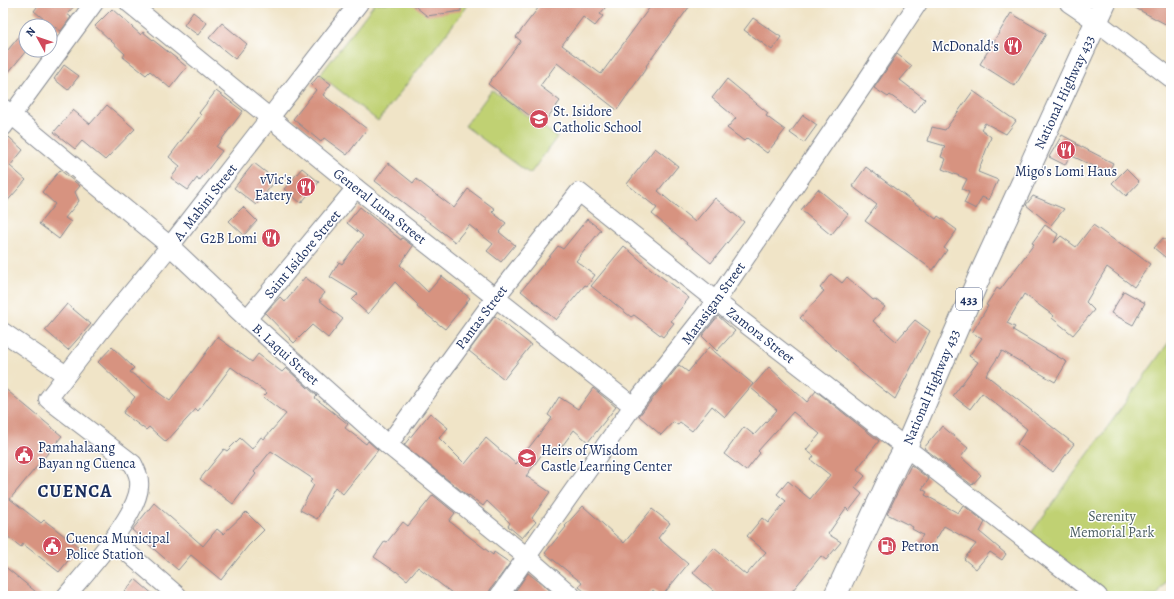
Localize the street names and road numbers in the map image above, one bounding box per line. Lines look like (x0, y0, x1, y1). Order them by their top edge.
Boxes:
street label: National Highway 433 (1030, 32, 1099, 152)
street label: A. Mabini Street (169, 159, 242, 246)
street label: General Luna Street (329, 164, 430, 249)
street label: Saint Isidore Street (260, 206, 345, 303)
street label: Marasigan Street (677, 258, 750, 348)
street label: Pantas Street (451, 281, 512, 353)
road number: 433 (956, 288, 982, 310)
street label: Zamora Street (723, 303, 799, 368)
street label: B. Laqui Street (248, 319, 324, 390)
street label: National Highway 433 (899, 326, 964, 448)

